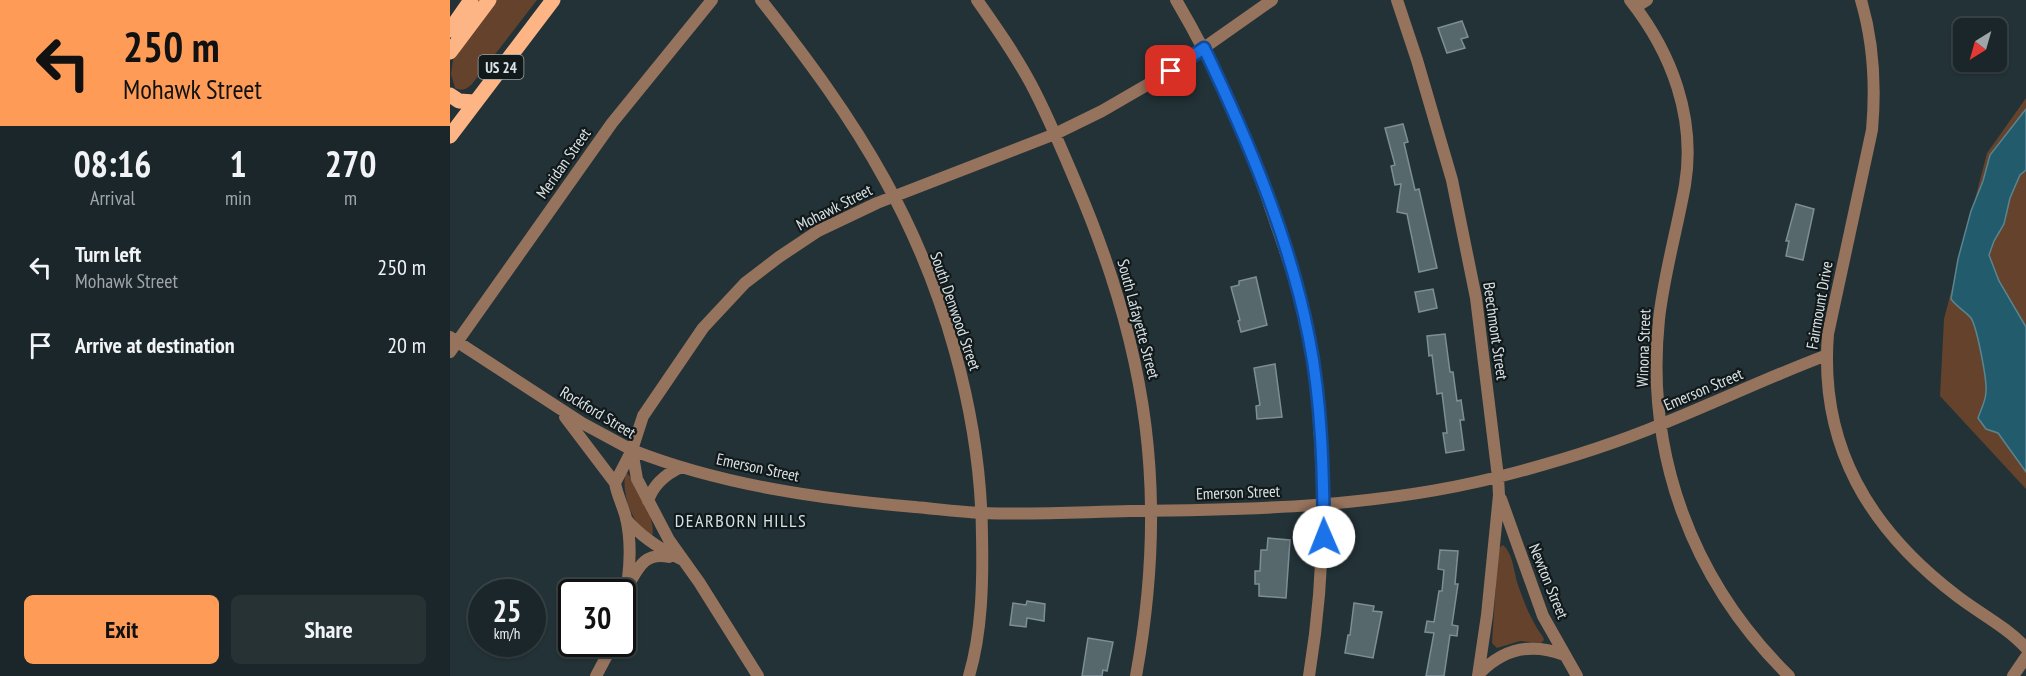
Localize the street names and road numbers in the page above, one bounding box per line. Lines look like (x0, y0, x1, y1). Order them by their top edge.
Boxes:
road number: US 24 (478, 55, 524, 79)
street label: Meridan Street (531, 123, 595, 202)
street label: Mohawk Street (793, 179, 876, 235)
street label: South Denwood Street (926, 249, 986, 373)
street label: South Lafayette Street (1113, 257, 1165, 382)
street label: Fairmount Drive (1801, 259, 1837, 351)
street label: Beechmont Street (1479, 281, 1513, 382)
street label: Winona Street (1632, 308, 1654, 387)
street label: Emerson Street (1660, 363, 1746, 415)
street label: Rockford Street (557, 382, 640, 443)
street label: Emerson Street (715, 448, 802, 486)
street label: Emerson Street (1196, 481, 1281, 503)
street label: Newton Street (1525, 541, 1573, 622)

